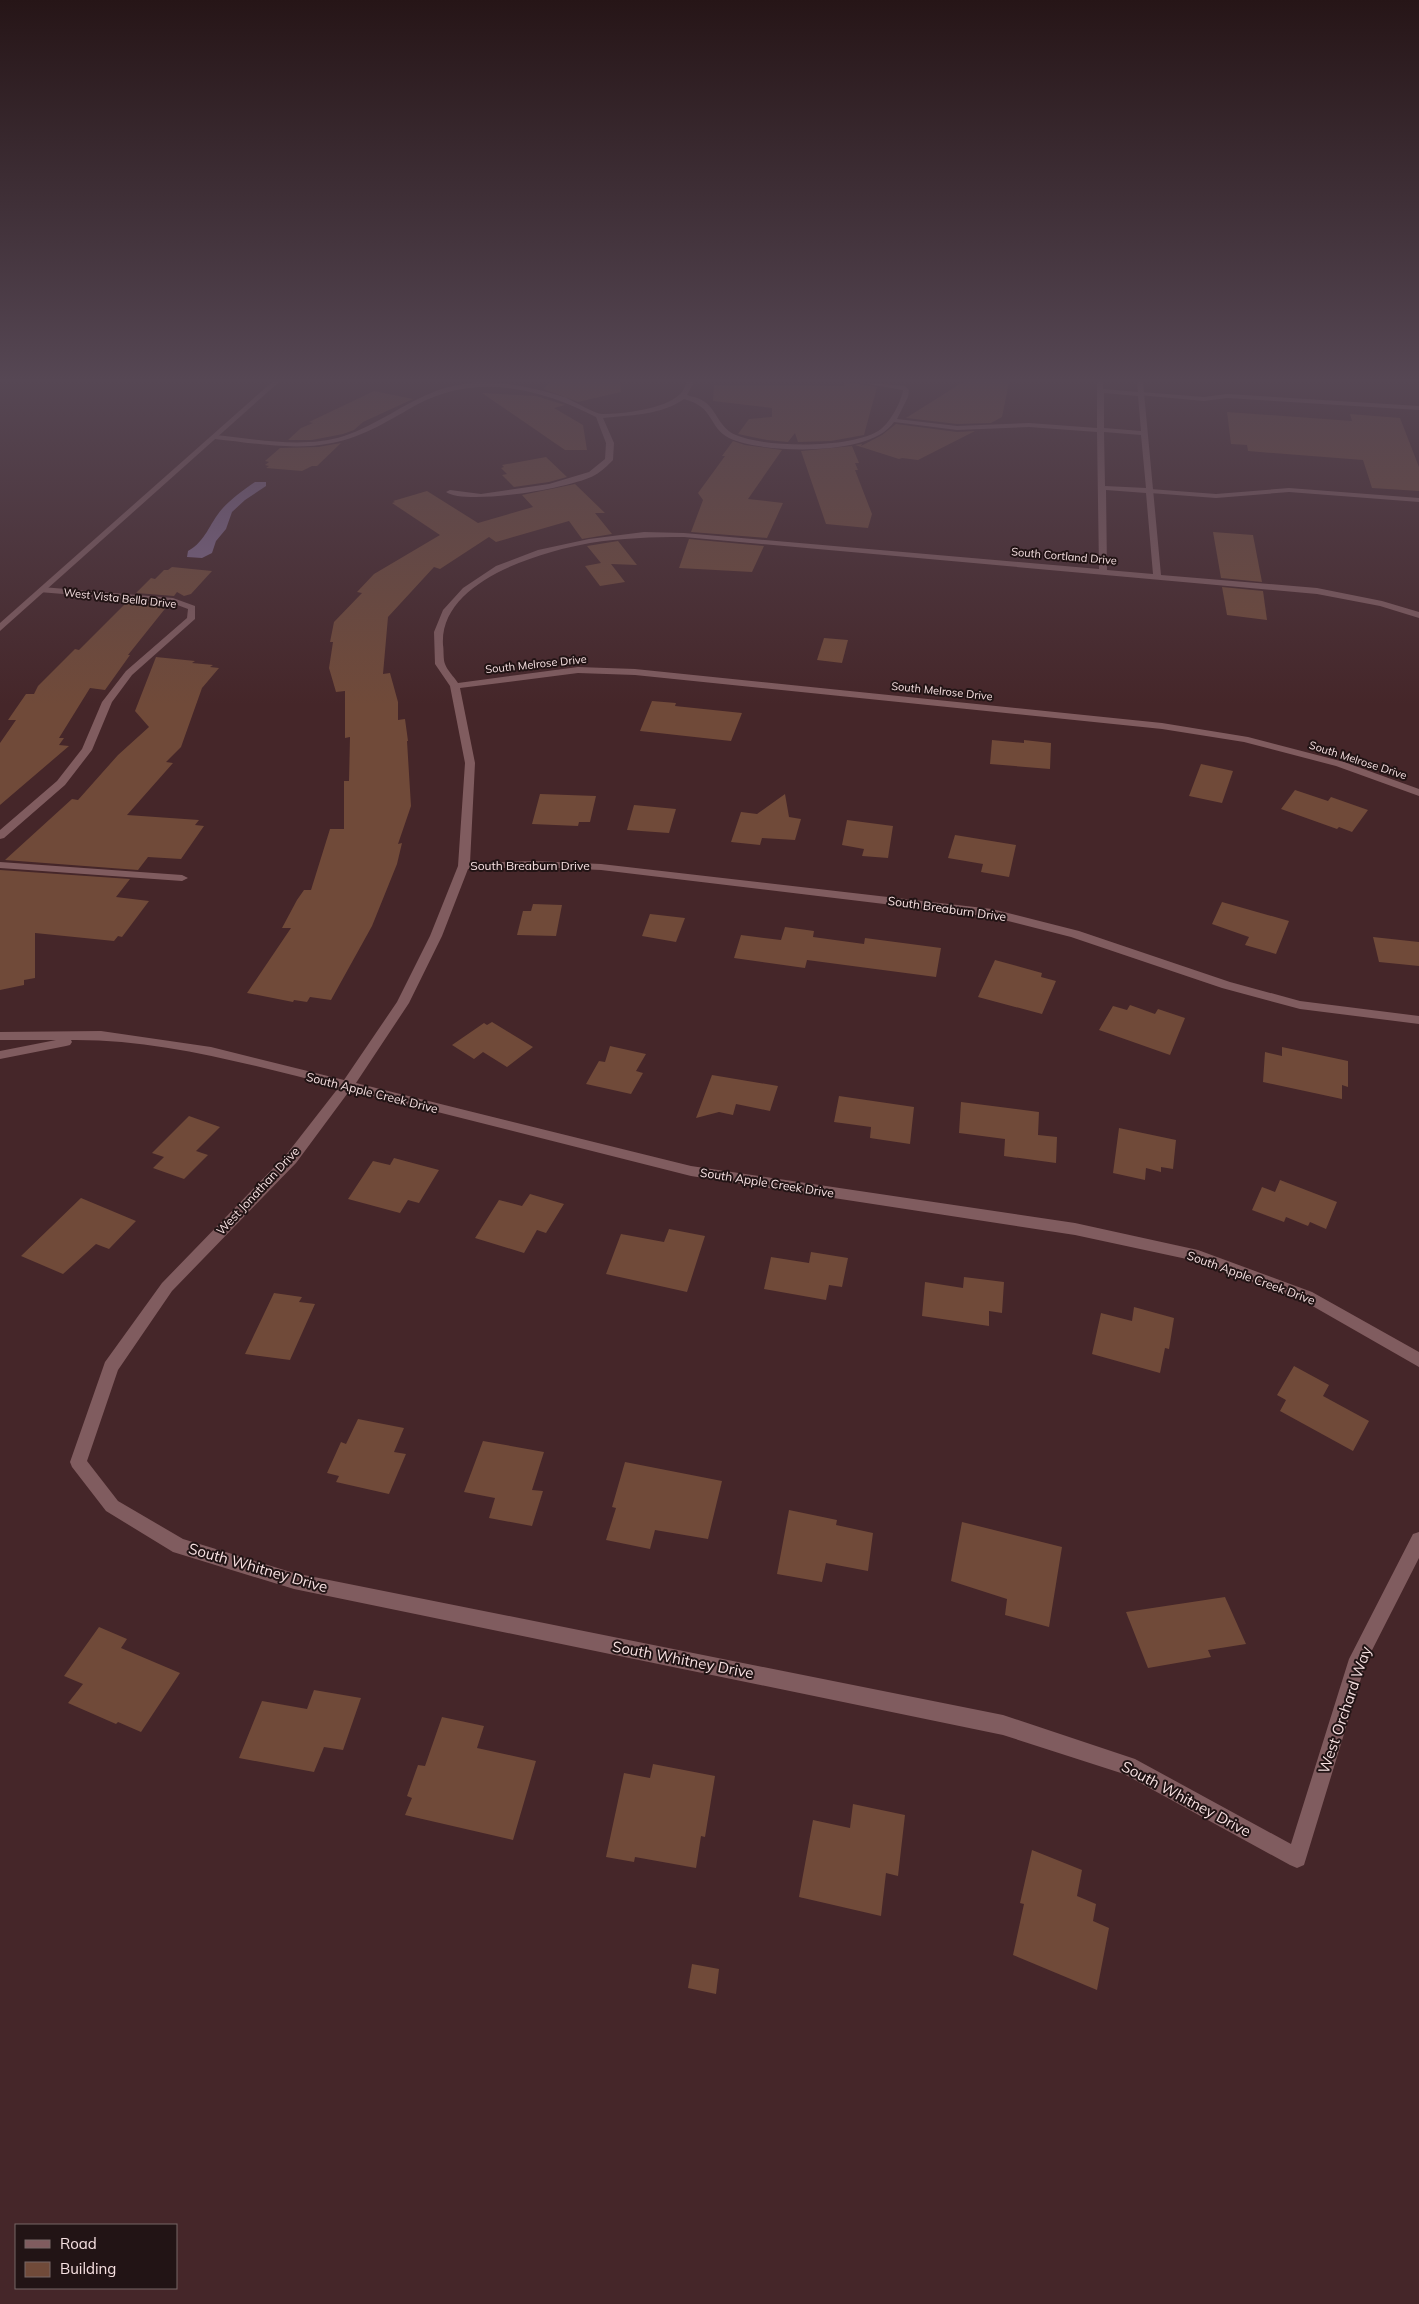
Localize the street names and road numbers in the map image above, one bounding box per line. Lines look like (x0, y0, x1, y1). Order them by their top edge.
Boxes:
street label: South Cortland Drive (1011, 544, 1117, 568)
street label: West Vista Bella Drive (63, 585, 177, 611)
street label: South Melrose Drive (485, 652, 587, 676)
street label: South Melrose Drive (891, 679, 993, 703)
street label: South Melrose Drive (1307, 738, 1409, 782)
street label: South Breaburn Drive (470, 858, 590, 873)
street label: South Breaburn Drive (887, 893, 1007, 924)
street label: South Apple Creek Drive (305, 1069, 440, 1116)
street label: West Jonathan Drive (213, 1143, 302, 1238)
street label: South Apple Creek Drive (699, 1165, 835, 1200)
street label: South Apple Creek Drive (1185, 1247, 1317, 1308)
street label: South Whitney Drive (186, 1539, 330, 1596)
street label: South Whitney Drive (611, 1636, 755, 1683)
street label: West Orchard Way (1314, 1644, 1375, 1776)
street label: South Whitney Drive (1118, 1756, 1254, 1841)

